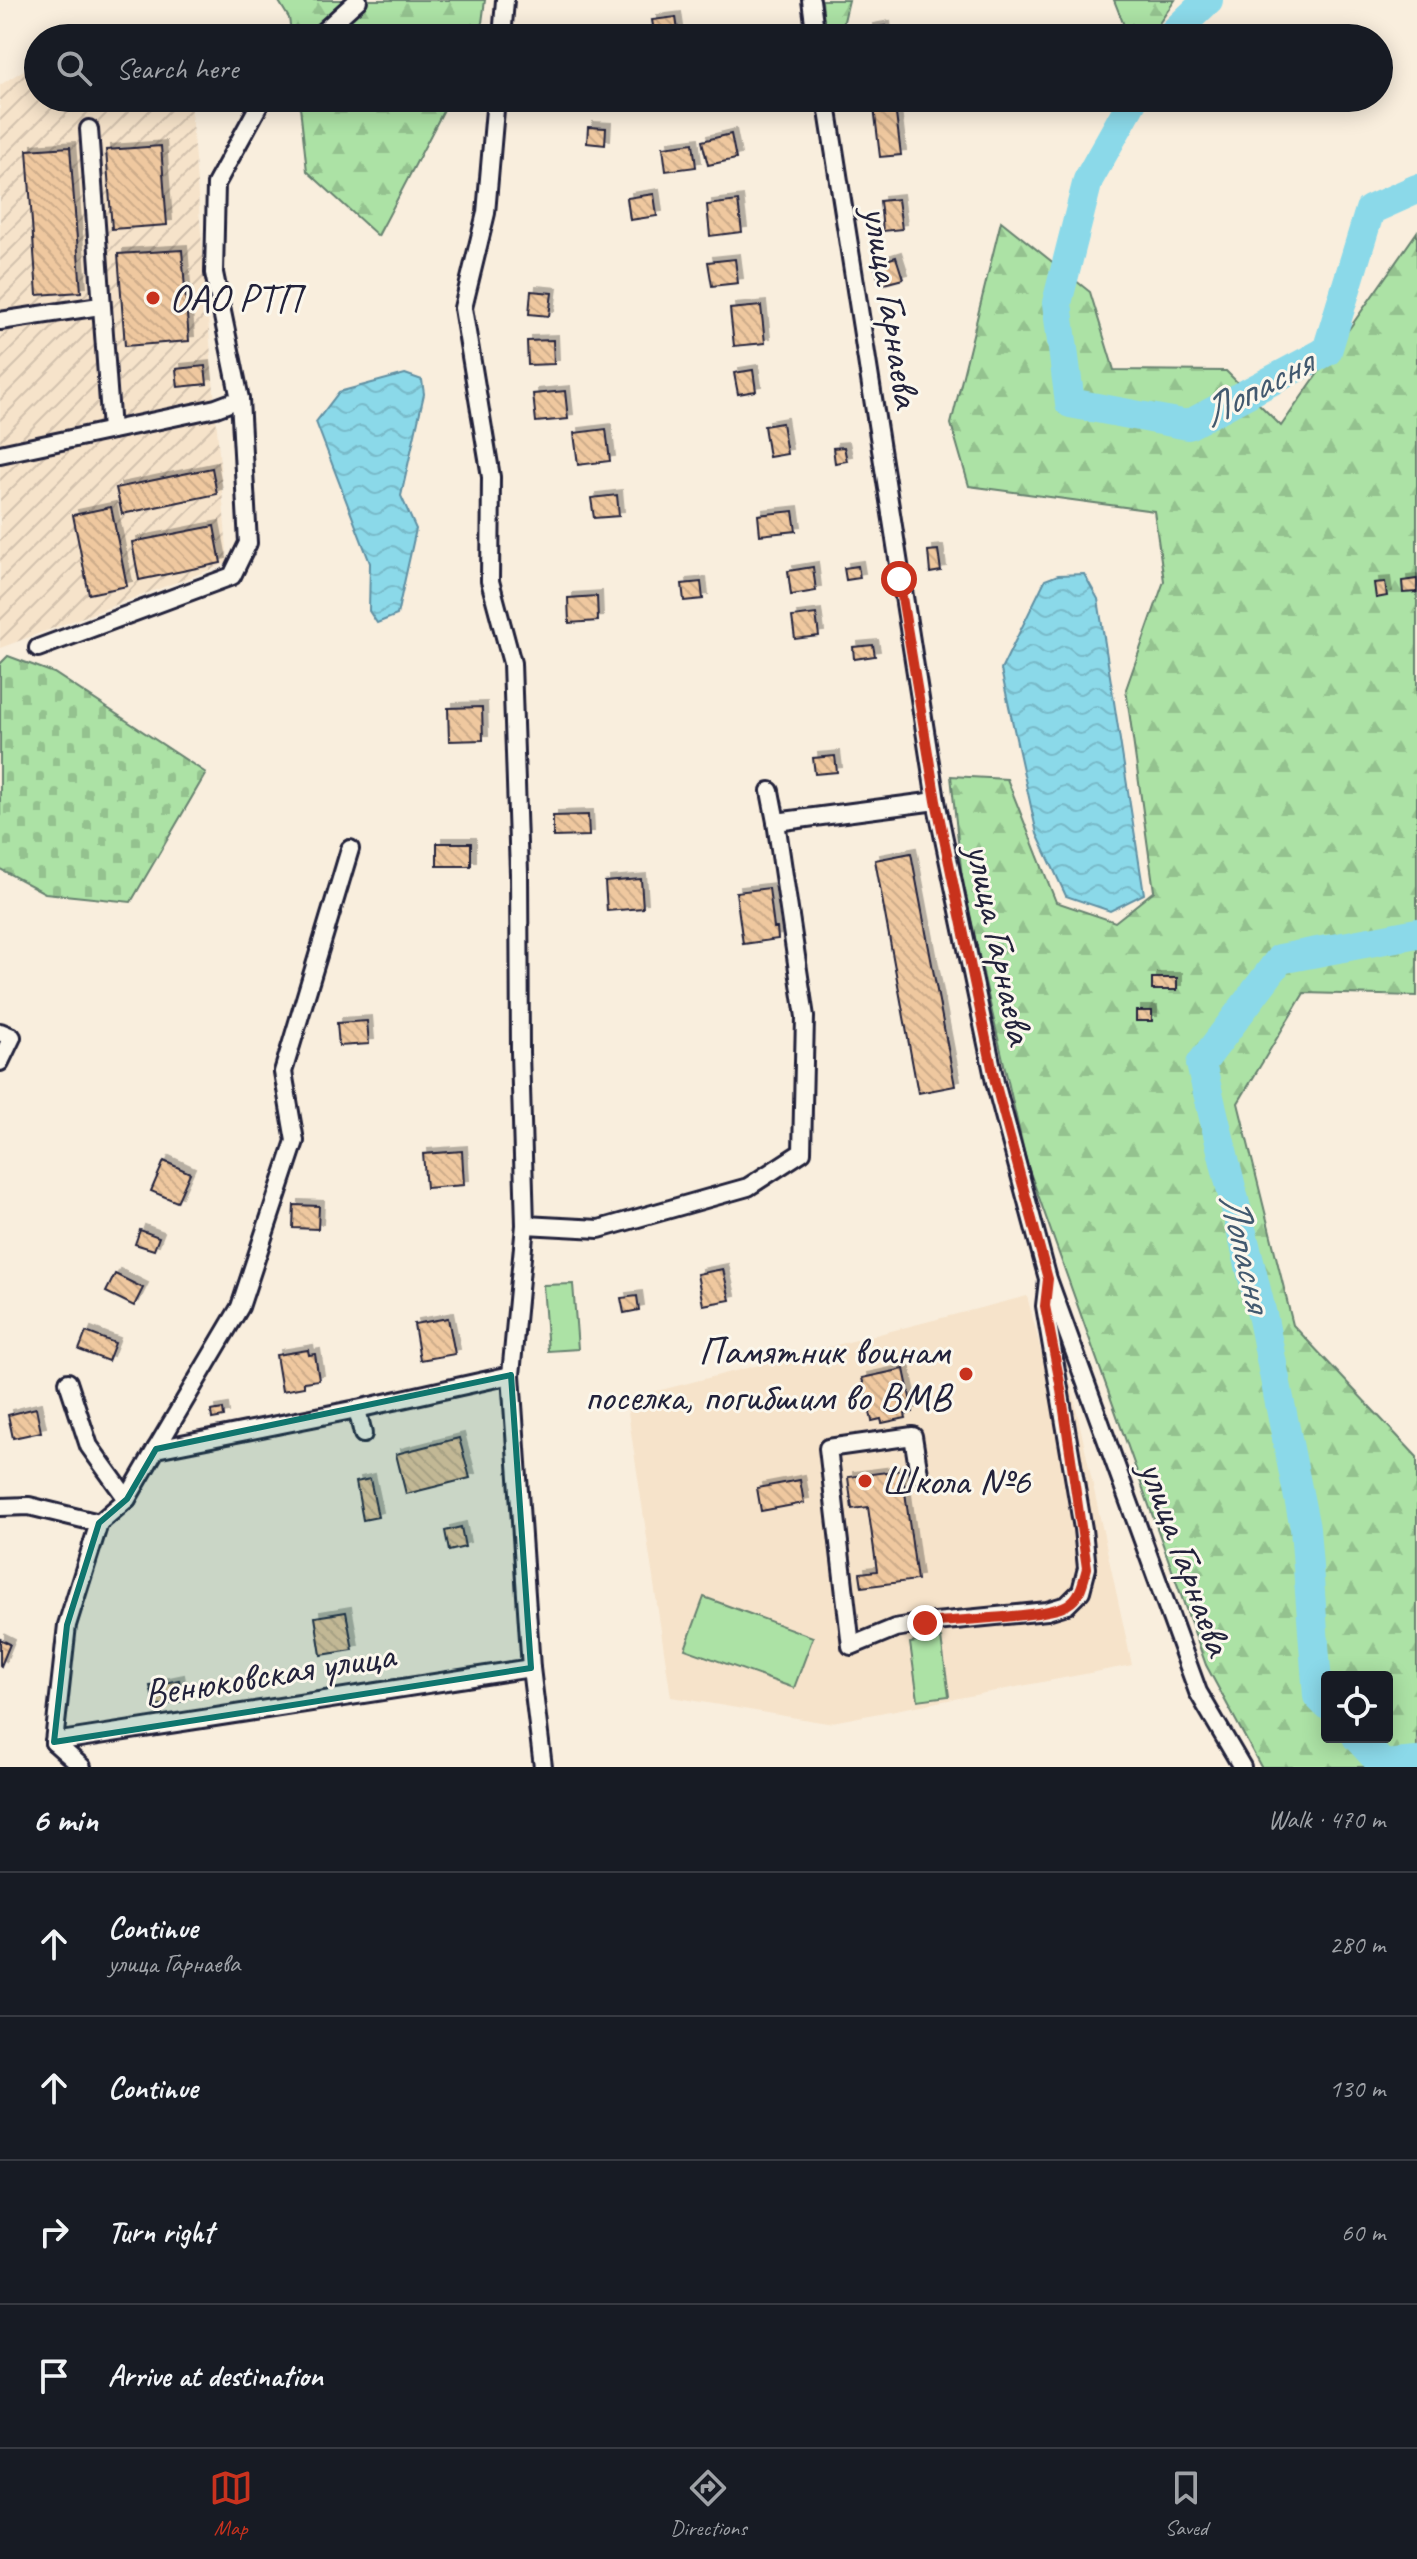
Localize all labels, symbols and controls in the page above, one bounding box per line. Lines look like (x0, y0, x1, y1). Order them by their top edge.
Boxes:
search box (24, 24, 1393, 112)
icon: search (52, 46, 96, 90)
text: Search here (116, 49, 238, 87)
street label: улица Гарнаева (851, 201, 933, 414)
place label: ОАО РТП (169, 273, 307, 323)
marker: ОАО РТП (144, 289, 162, 307)
water label: Лопасня (1191, 334, 1327, 439)
route start (881, 561, 917, 597)
street label: улица Гарнаева (954, 837, 1046, 1051)
water label: Лопасня (1207, 1187, 1287, 1321)
place label: Памятник воинам поселка, погибшим во ВМВ (584, 1326, 954, 1422)
marker: Памятник воинам поселка, погибшим во ВМВ (957, 1365, 975, 1383)
street label: улица Гарнаева (1127, 1452, 1245, 1664)
place label: Школа №6 (881, 1456, 1031, 1506)
marker: Школа №6 (856, 1472, 874, 1490)
route end (907, 1605, 943, 1641)
street label: Венюковская улица (140, 1629, 401, 1719)
map controls (1321, 1671, 1393, 1743)
button: locate (1321, 1671, 1393, 1743)
text: 6 min (32, 1798, 98, 1841)
text: Walk · 470 m (1268, 1803, 1385, 1836)
text: Continue (108, 1909, 198, 1947)
icon: ahead (32, 1922, 76, 1966)
text: 280 m (1329, 1928, 1385, 1961)
text: улица Гарнаева (108, 1947, 240, 1980)
icon: ahead (32, 2066, 76, 2110)
text: Continue (108, 2069, 198, 2107)
text: 130 m (1329, 2072, 1385, 2105)
icon: right (32, 2210, 76, 2254)
text: Turn right (108, 2213, 213, 2251)
text: 60 m (1341, 2216, 1385, 2249)
icon: arrive (32, 2354, 76, 2398)
text: Arrive at destination (108, 2357, 323, 2395)
tab: Map (209, 2466, 253, 2542)
tab: Directions (670, 2466, 747, 2542)
tab: Saved (1164, 2466, 1208, 2542)

